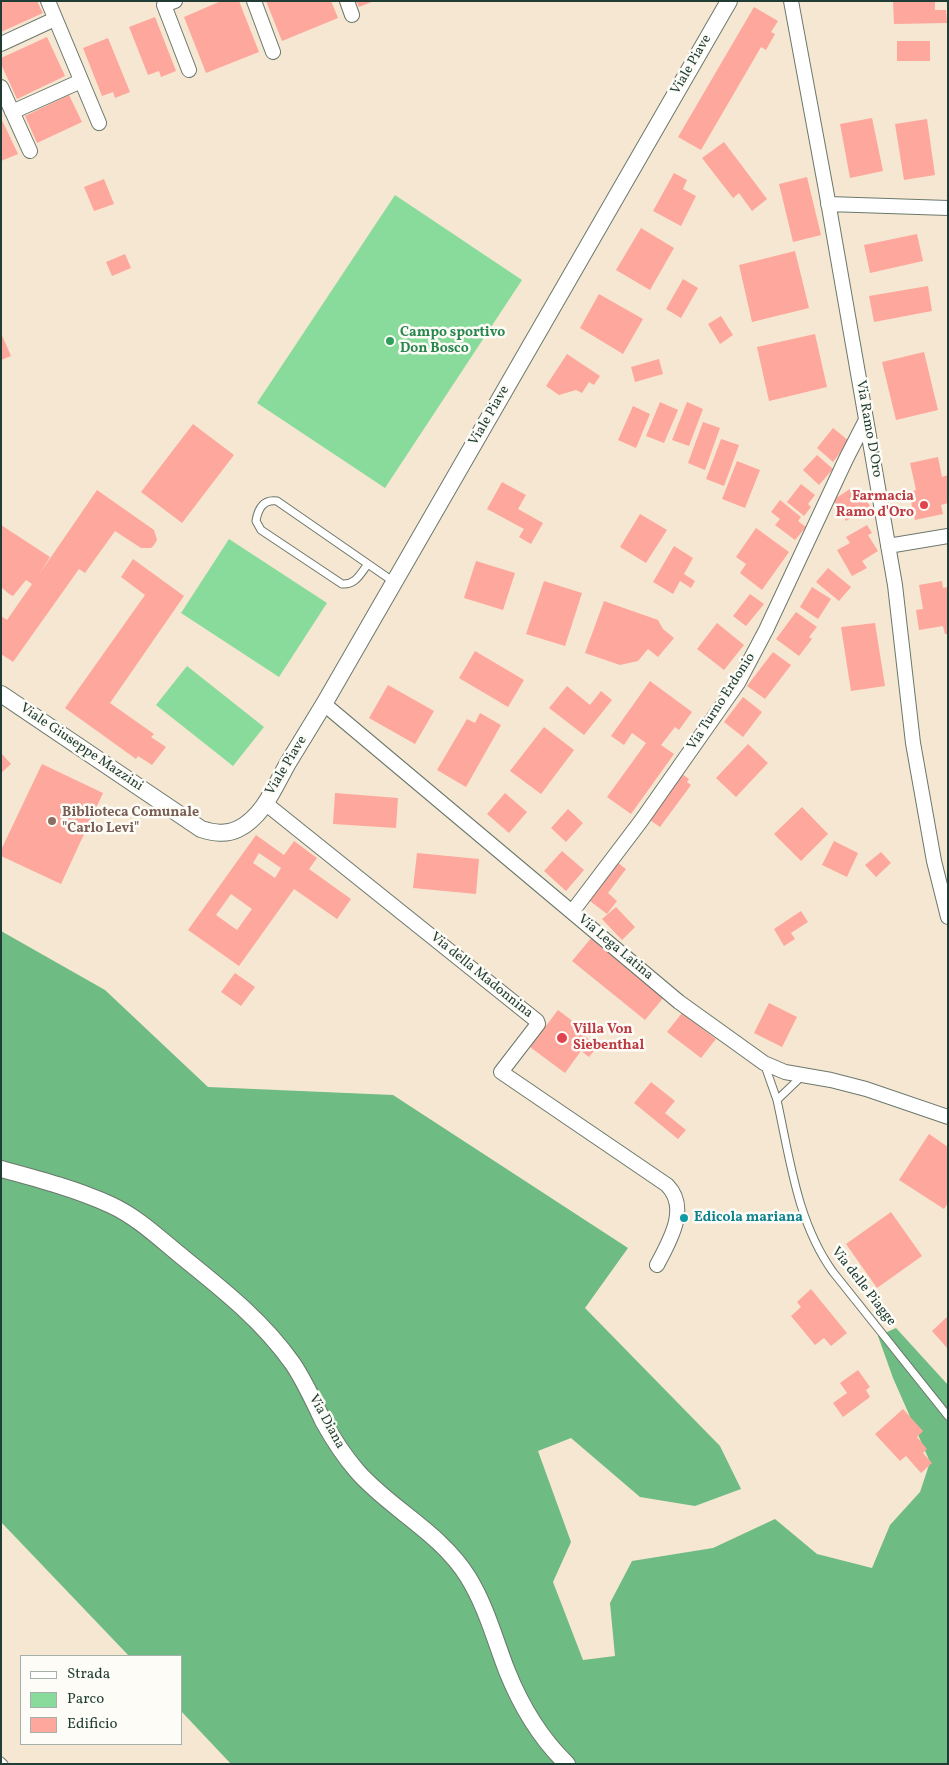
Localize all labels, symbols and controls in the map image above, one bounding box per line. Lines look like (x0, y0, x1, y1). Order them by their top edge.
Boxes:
street label: Viale Piave (668, 32, 716, 98)
place label: Campo sportivo Don Bosco (400, 325, 505, 358)
marker: Campo sportivo Don Bosco (384, 335, 396, 347)
street label: Via Ramo D'Oro (851, 379, 885, 479)
street label: Viale Piave (466, 383, 514, 449)
place label: Farmacia Ramo d'Oro (836, 489, 914, 522)
marker: Farmacia Ramo d'Oro (918, 499, 930, 511)
street label: Via Turno Erdonio (684, 650, 760, 754)
street label: Viale Giuseppe Mazzini (16, 700, 146, 796)
street label: Viale Piave (263, 733, 311, 799)
place label: Biblioteca Comunale "Carlo Levi" (62, 805, 199, 838)
marker: Biblioteca Comunale "Carlo Levi" (46, 815, 58, 827)
street label: Via Lega Latina (574, 912, 656, 984)
street label: Via della Madonnina (426, 929, 536, 1023)
place label: Villa Von Siebenthal (573, 1022, 644, 1054)
marker: Villa Von Siebenthal (555, 1031, 569, 1045)
place label: Edicola mariana (694, 1210, 803, 1226)
marker: Edicola mariana (678, 1212, 690, 1224)
street label: Via delle Piagge (827, 1244, 899, 1330)
street label: Via Diana (304, 1392, 348, 1452)
legend (20, 1655, 182, 1745)
text: Strada (67, 1664, 110, 1685)
text: Parco (67, 1689, 104, 1710)
text: Edificio (67, 1714, 118, 1735)

